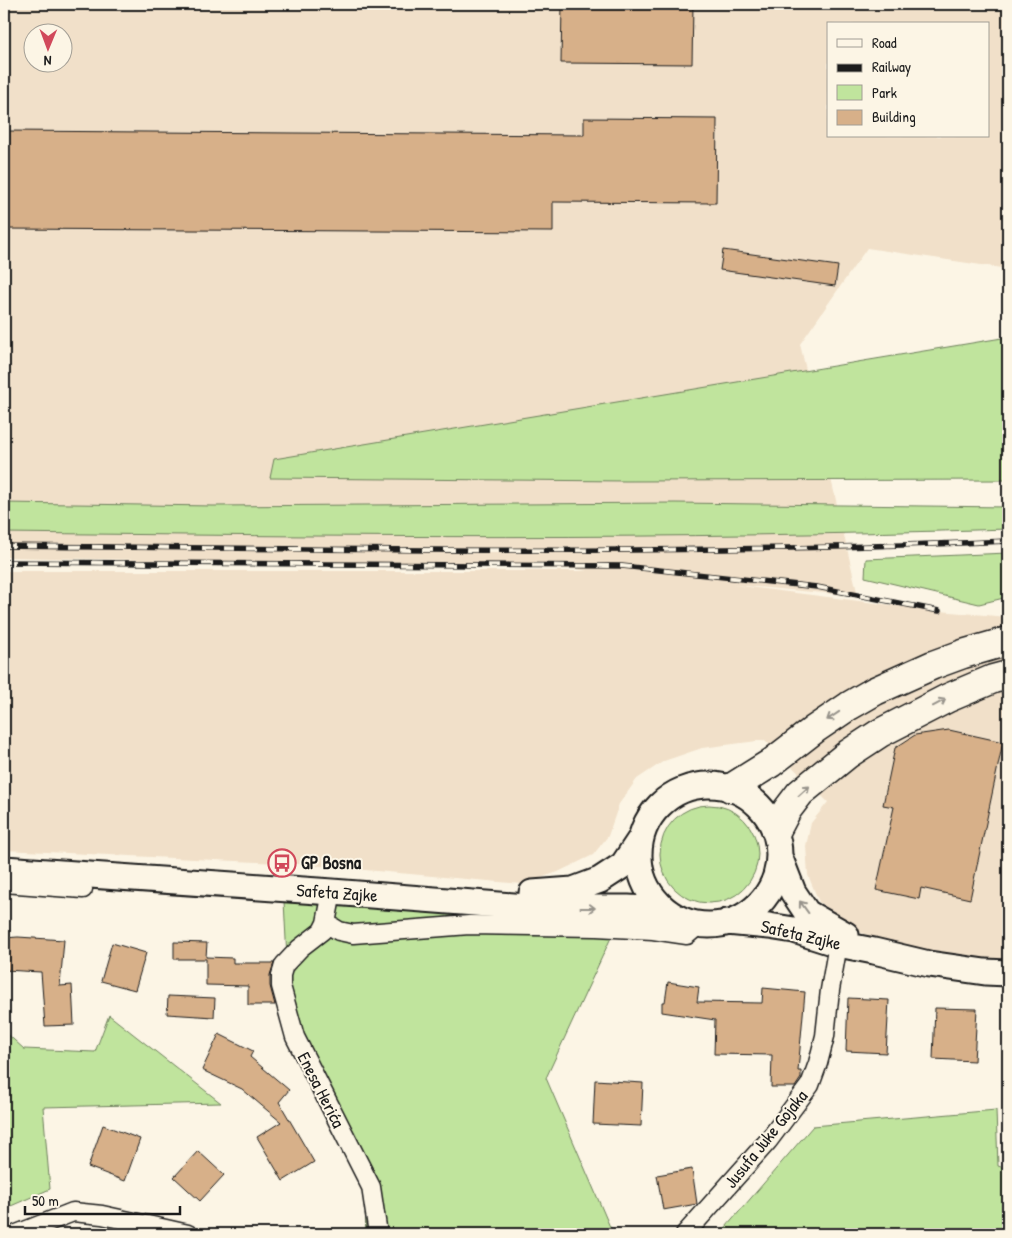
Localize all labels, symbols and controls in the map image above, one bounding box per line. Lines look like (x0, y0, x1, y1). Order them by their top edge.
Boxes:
north arrow (22, 22, 72, 72)
legend (827, 22, 990, 138)
text: Road (872, 32, 897, 53)
text: N (43, 52, 52, 71)
text: Railway (872, 56, 911, 77)
text: Park (872, 82, 897, 103)
text: Building (872, 106, 916, 127)
one-way arrow (931, 698, 946, 707)
one-way arrow (826, 711, 840, 721)
one-way arrow (797, 785, 810, 797)
bus stop icon: GP Bosna (267, 848, 297, 878)
place label: GP Bosna (301, 850, 362, 875)
street label: Safeta Zajke (296, 877, 379, 908)
one-way arrow (799, 900, 809, 914)
one-way arrow (579, 903, 595, 913)
street label: Safeta Zajke (759, 913, 844, 956)
street label: Enesa Herića (292, 1048, 351, 1132)
street label: Jusufa Juke Gojaka (718, 1084, 813, 1193)
scale bar (25, 1183, 180, 1215)
text: 50 m (32, 1190, 59, 1211)

